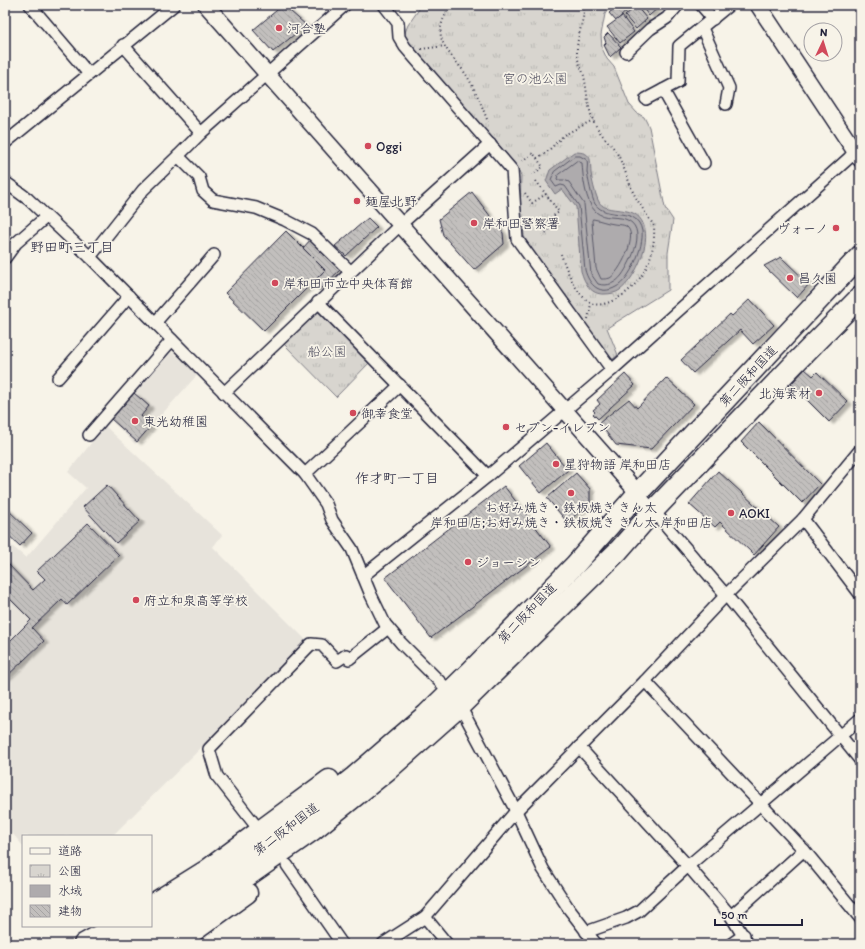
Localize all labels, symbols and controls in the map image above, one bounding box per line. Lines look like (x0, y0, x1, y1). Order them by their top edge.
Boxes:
place label: 河合塾 (287, 21, 326, 36)
north arrow (803, 22, 843, 62)
marker: 河合塾 (274, 23, 284, 33)
text: N (819, 26, 828, 39)
park label: 宮の池公園 (502, 71, 568, 86)
place label: Oggi (376, 139, 402, 154)
marker: Oggi (363, 141, 373, 151)
place label: 麺屋北野 (365, 194, 417, 209)
marker: 麺屋北野 (352, 196, 362, 206)
place label: 岸和田警察署 (482, 216, 560, 231)
marker: 岸和田警察署 (469, 218, 479, 228)
place label: ヴォーノ (777, 221, 828, 236)
marker: ヴォーノ (831, 223, 841, 233)
district label: 野田町三丁目 (30, 239, 114, 256)
place label: 昌久園 (798, 271, 837, 286)
marker: 昌久園 (785, 273, 795, 283)
place label: 岸和田市立中央体育館 (283, 276, 413, 291)
marker: 岸和田市立中央体育館 (270, 278, 280, 288)
street label: 第二阪和国道 (716, 342, 780, 410)
park label: 船公園 (307, 344, 347, 359)
place label: 北海素材 (759, 386, 811, 401)
marker: 北海素材 (814, 388, 824, 398)
place label: 御幸食堂 (361, 406, 413, 421)
marker: 御幸食堂 (348, 408, 358, 418)
place label: 東光幼稚園 (143, 414, 208, 429)
marker: 東光幼稚園 (130, 416, 140, 426)
place label: セブン-イレブン (514, 420, 610, 435)
marker: セブン-イレブン (501, 422, 511, 432)
place label: 星狩物語 岸和田店 (564, 457, 671, 472)
marker: 星狩物語 岸和田店 (551, 459, 561, 469)
district label: 作才町一丁目 (355, 470, 439, 487)
marker: お好み焼き・鉄板焼き きん太 岸和田店;お好み焼き・鉄板焼き きん太 岸和田店 (566, 488, 576, 498)
place label: お好み焼き・鉄板焼き きん太 岸和田店;お好み焼き・鉄板焼き きん太 岸和田店 (430, 500, 712, 530)
place label: AOKI (739, 506, 770, 521)
marker: AOKI (726, 508, 736, 518)
place label: ジョーシン (476, 555, 541, 570)
marker: ジョーシン (463, 557, 473, 567)
street label: 第二阪和国道 (495, 580, 559, 646)
place label: 府立和泉高等学校 (144, 593, 248, 608)
marker: 府立和泉高等学校 (131, 595, 141, 605)
street label: 第二阪和国道 (250, 800, 322, 858)
legend (22, 835, 152, 927)
text: 道路 (58, 844, 82, 858)
text: 公園 (58, 864, 82, 878)
text: 水域 (58, 884, 82, 898)
scale bar (715, 901, 802, 927)
text: 建物 (58, 904, 82, 918)
text: 50 m (721, 908, 747, 922)

